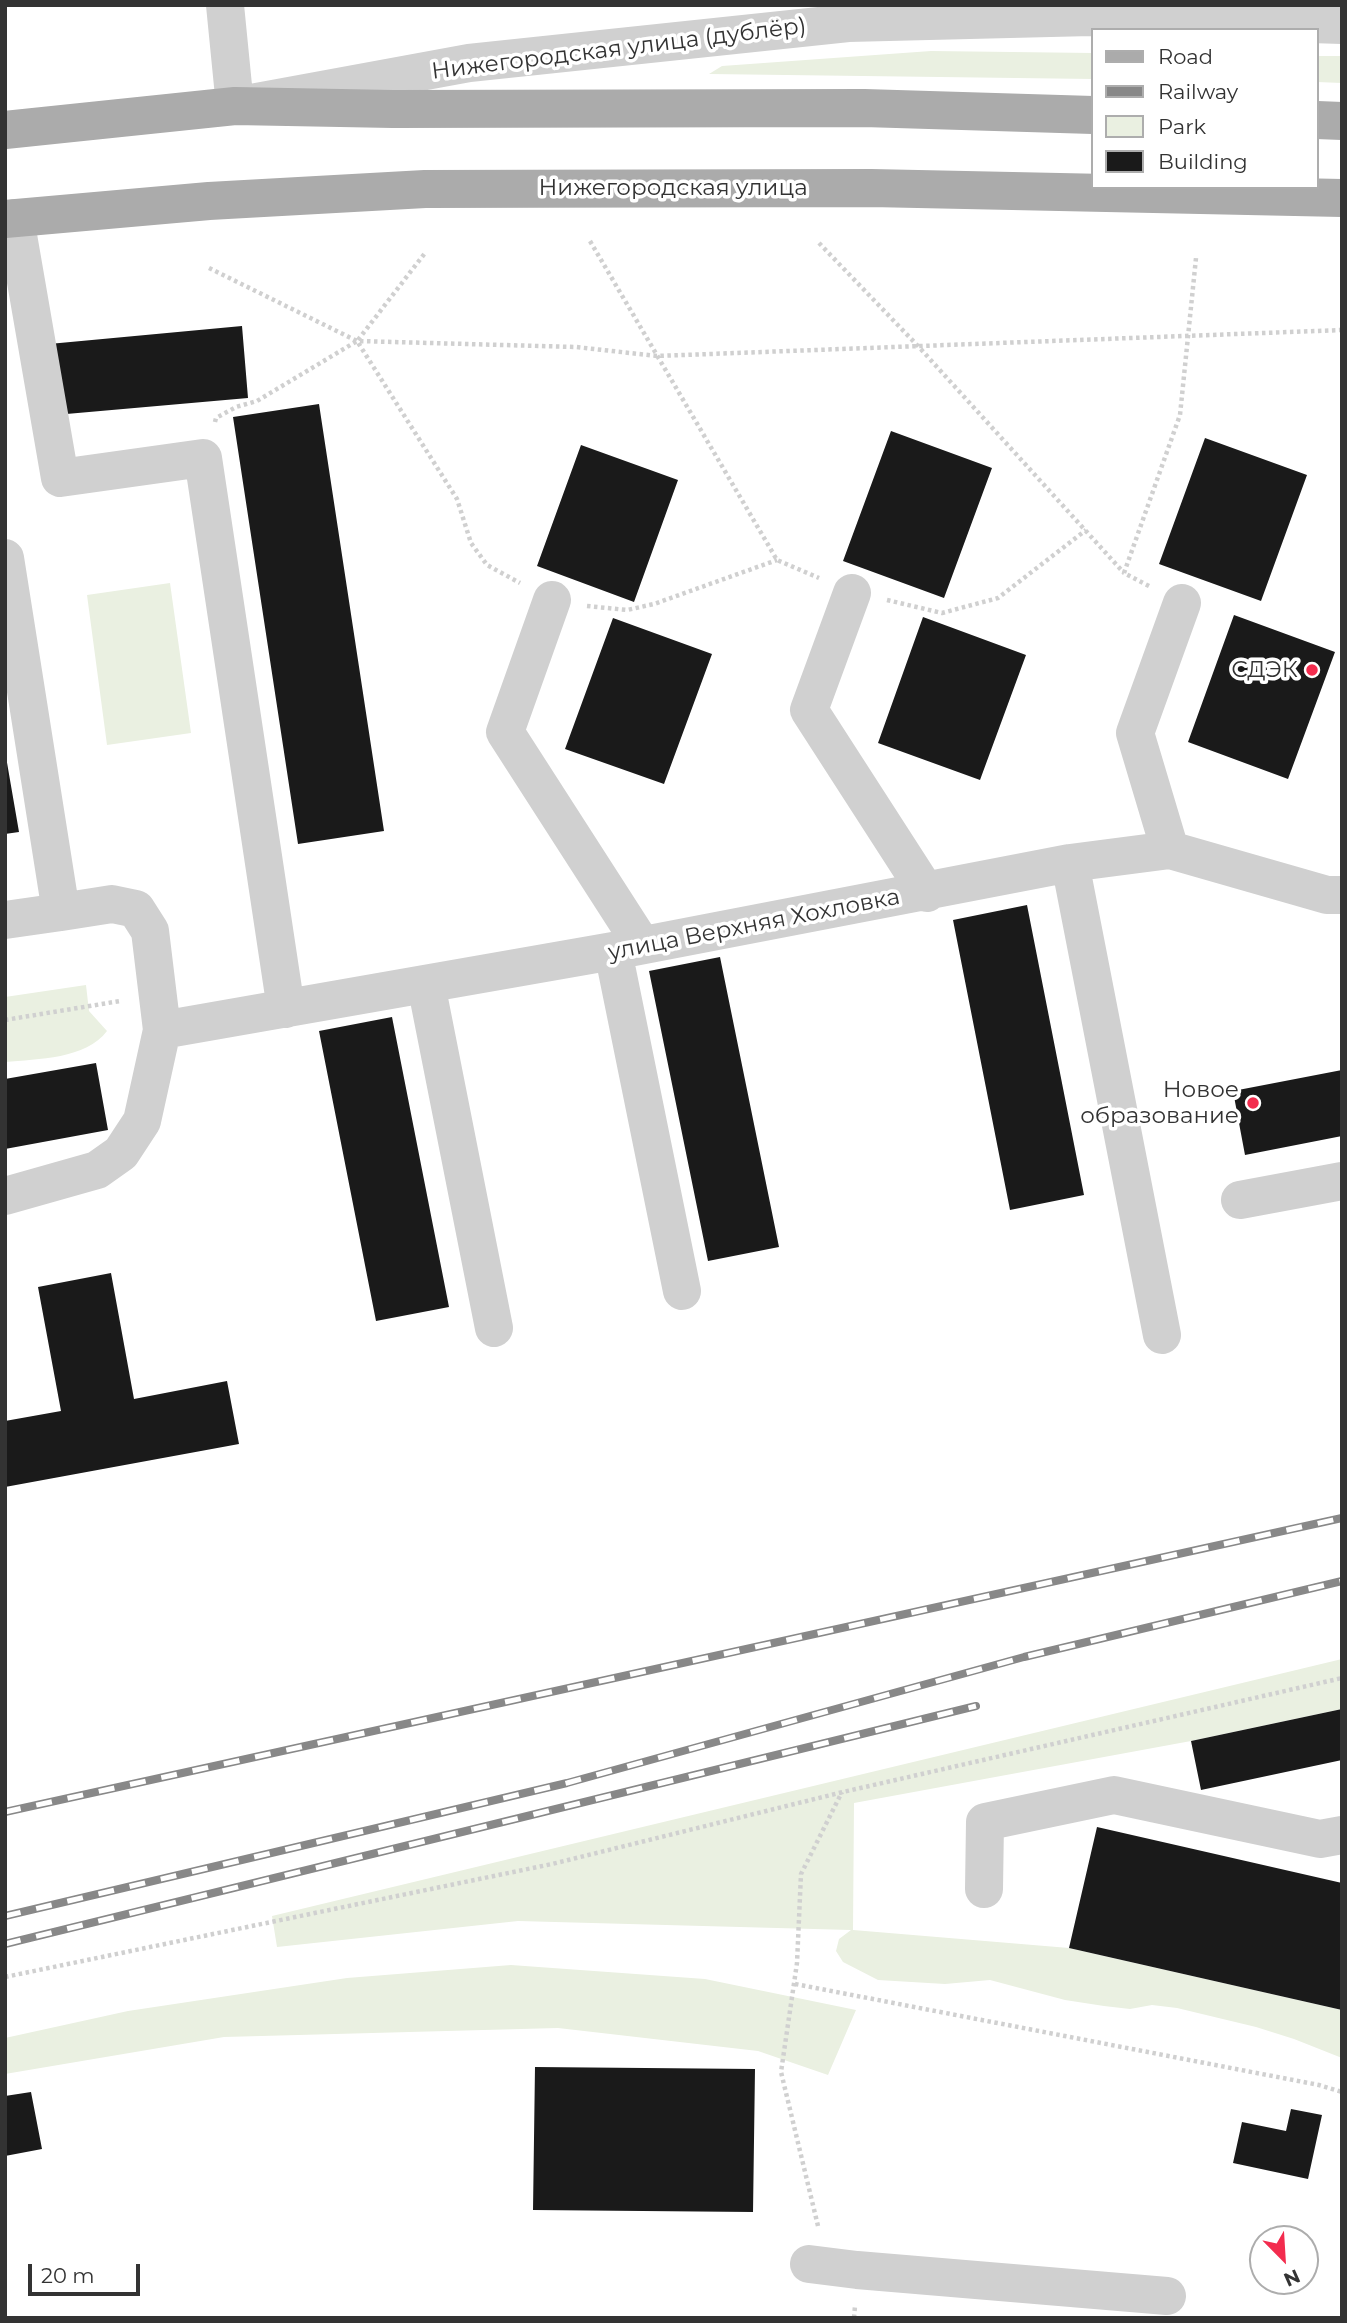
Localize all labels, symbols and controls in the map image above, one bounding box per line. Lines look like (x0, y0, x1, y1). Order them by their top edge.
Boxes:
street label: Нижегородская улица (дублёр) (430, 12, 808, 86)
legend (1092, 28, 1319, 189)
text: Road (1158, 44, 1213, 69)
text: Railway (1158, 79, 1238, 104)
text: Park (1158, 114, 1206, 139)
text: Building (1158, 149, 1248, 174)
street label: Нижегородская улица (538, 174, 808, 202)
place label: СДЭК (1231, 656, 1298, 684)
marker: СДЭК (1304, 662, 1320, 678)
street label: улица Верхняя Хохловка (606, 883, 902, 967)
place label: Новое образование (1080, 1076, 1239, 1130)
marker: Новое образование (1245, 1095, 1261, 1111)
north arrow (1249, 2225, 1319, 2295)
scale bar (32, 2250, 144, 2294)
text: 20 m (41, 2263, 95, 2288)
text: N (1280, 2264, 1304, 2291)

